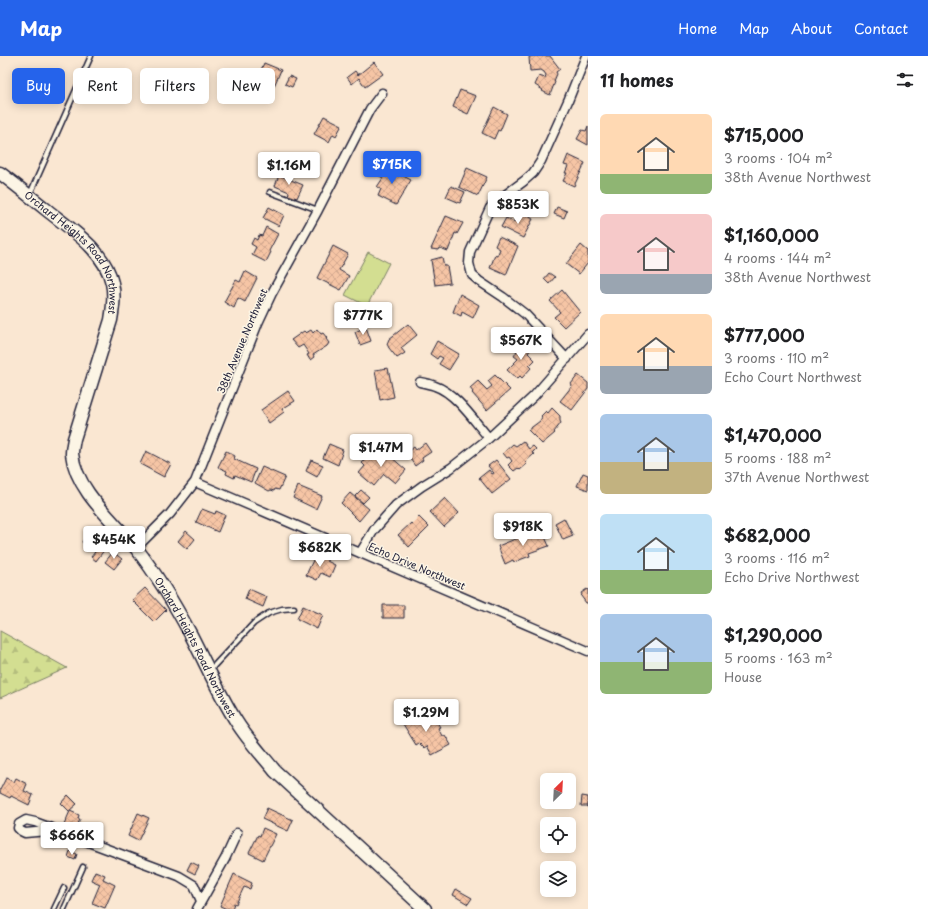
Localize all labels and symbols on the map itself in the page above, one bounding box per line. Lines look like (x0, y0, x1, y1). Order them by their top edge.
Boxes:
pin: $715K (364, 151, 420, 185)
pin: $1.16M (256, 152, 322, 186)
street label: Orchard Heights Road Northwest (22, 187, 122, 315)
pin: $853K (490, 191, 546, 225)
street label: 38th Avenue Northwest (213, 286, 271, 396)
pin: $777K (335, 302, 391, 336)
pin: $567K (493, 327, 549, 361)
pin: $1.47M (348, 434, 414, 468)
pin: $918K (495, 513, 551, 547)
pin: $454K (86, 526, 142, 560)
pin: $682K (292, 534, 348, 568)
street label: Echo Drive Northwest (366, 538, 468, 593)
street label: Orchard Heights Road Northwest (152, 574, 240, 720)
pin: $1.29M (393, 699, 459, 733)
north arrow (540, 773, 576, 809)
pin: $666K (44, 822, 100, 856)

